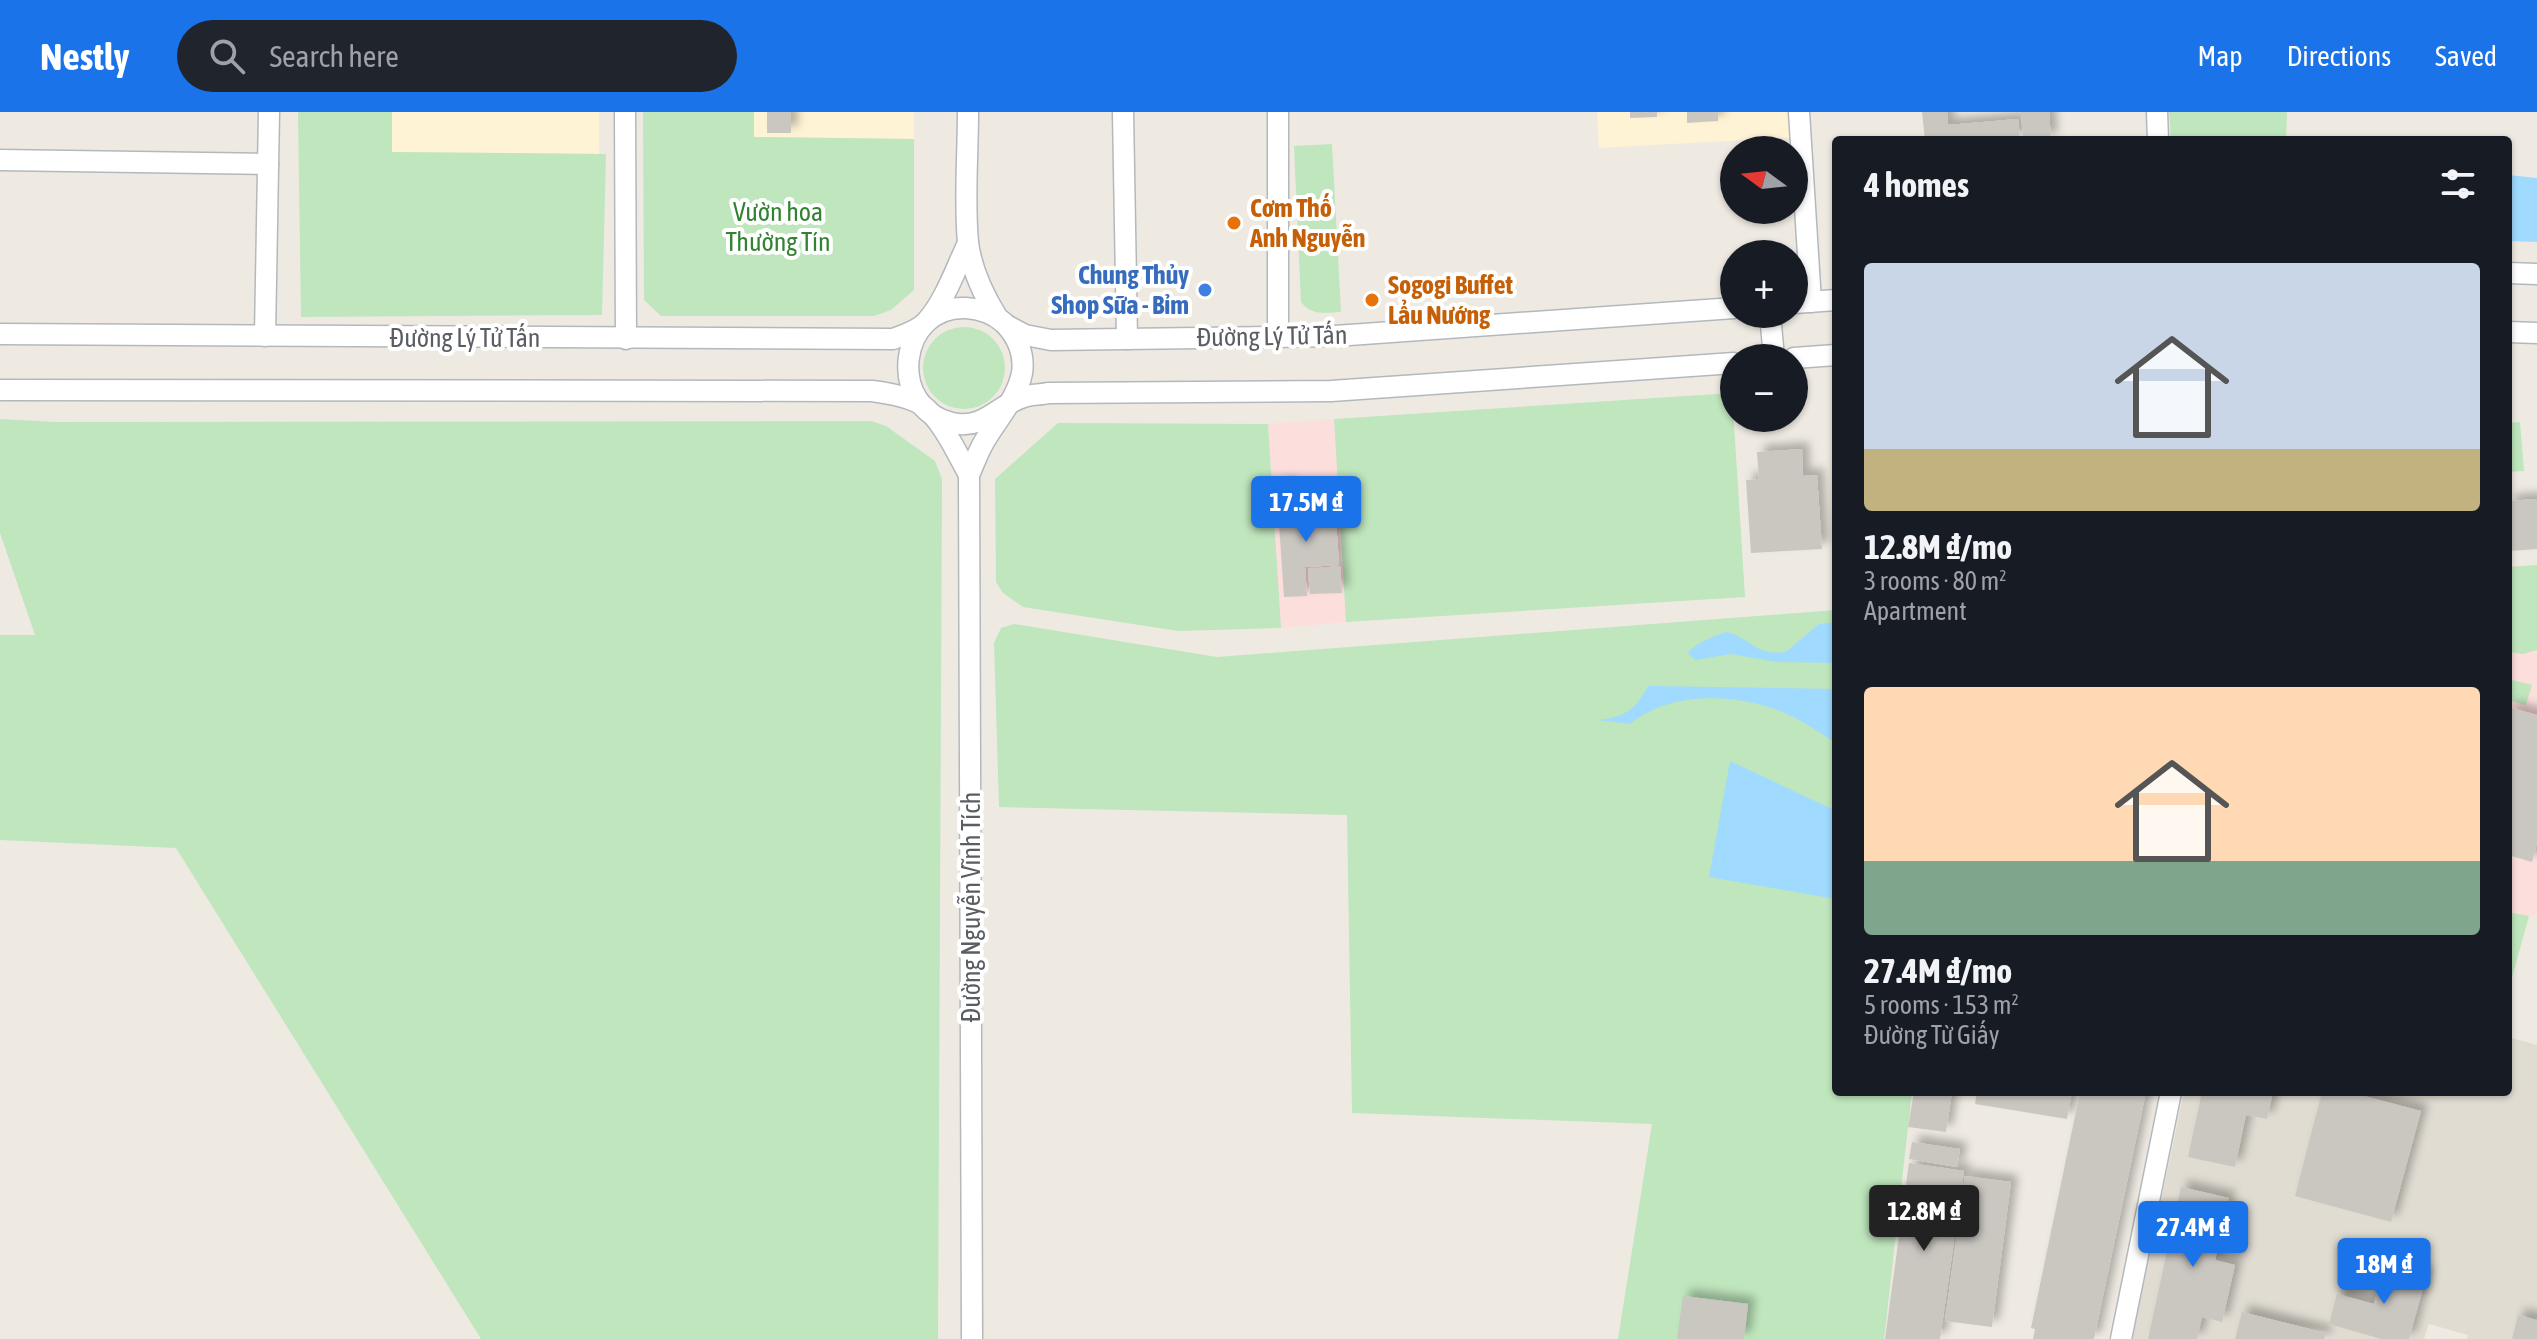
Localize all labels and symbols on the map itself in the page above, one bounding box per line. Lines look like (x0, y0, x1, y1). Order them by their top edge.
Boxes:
north arrow (1720, 136, 1808, 224)
place label: Cơm Thố Anh Nguyễn (1249, 193, 1365, 253)
park label: Vườn hoa Thường Tín (725, 197, 831, 257)
marker: Cơm Thố Anh Nguyễn (1225, 214, 1243, 232)
place label: Chung Thủy Shop Sữa - Bỉm (1051, 260, 1189, 320)
place label: Sogogi Buffet Lẩu Nướng (1388, 270, 1514, 330)
marker: Chung Thủy Shop Sữa - Bỉm (1196, 281, 1214, 299)
marker: Sogogi Buffet Lẩu Nướng (1363, 291, 1381, 309)
street label: Đường Lý Tử Tấn (1196, 320, 1348, 352)
street label: Đường Lý Tử Tấn (390, 323, 540, 353)
pin: 17.5M ₫ (1232, 476, 1380, 544)
street label: Đường Nguyễn Vĩnh Tích (956, 792, 986, 1022)
pin: 12.8M ₫ (1850, 1185, 1998, 1253)
pin: 27.4M ₫ (2119, 1201, 2267, 1269)
pin: 18M ₫ (2328, 1238, 2440, 1306)

